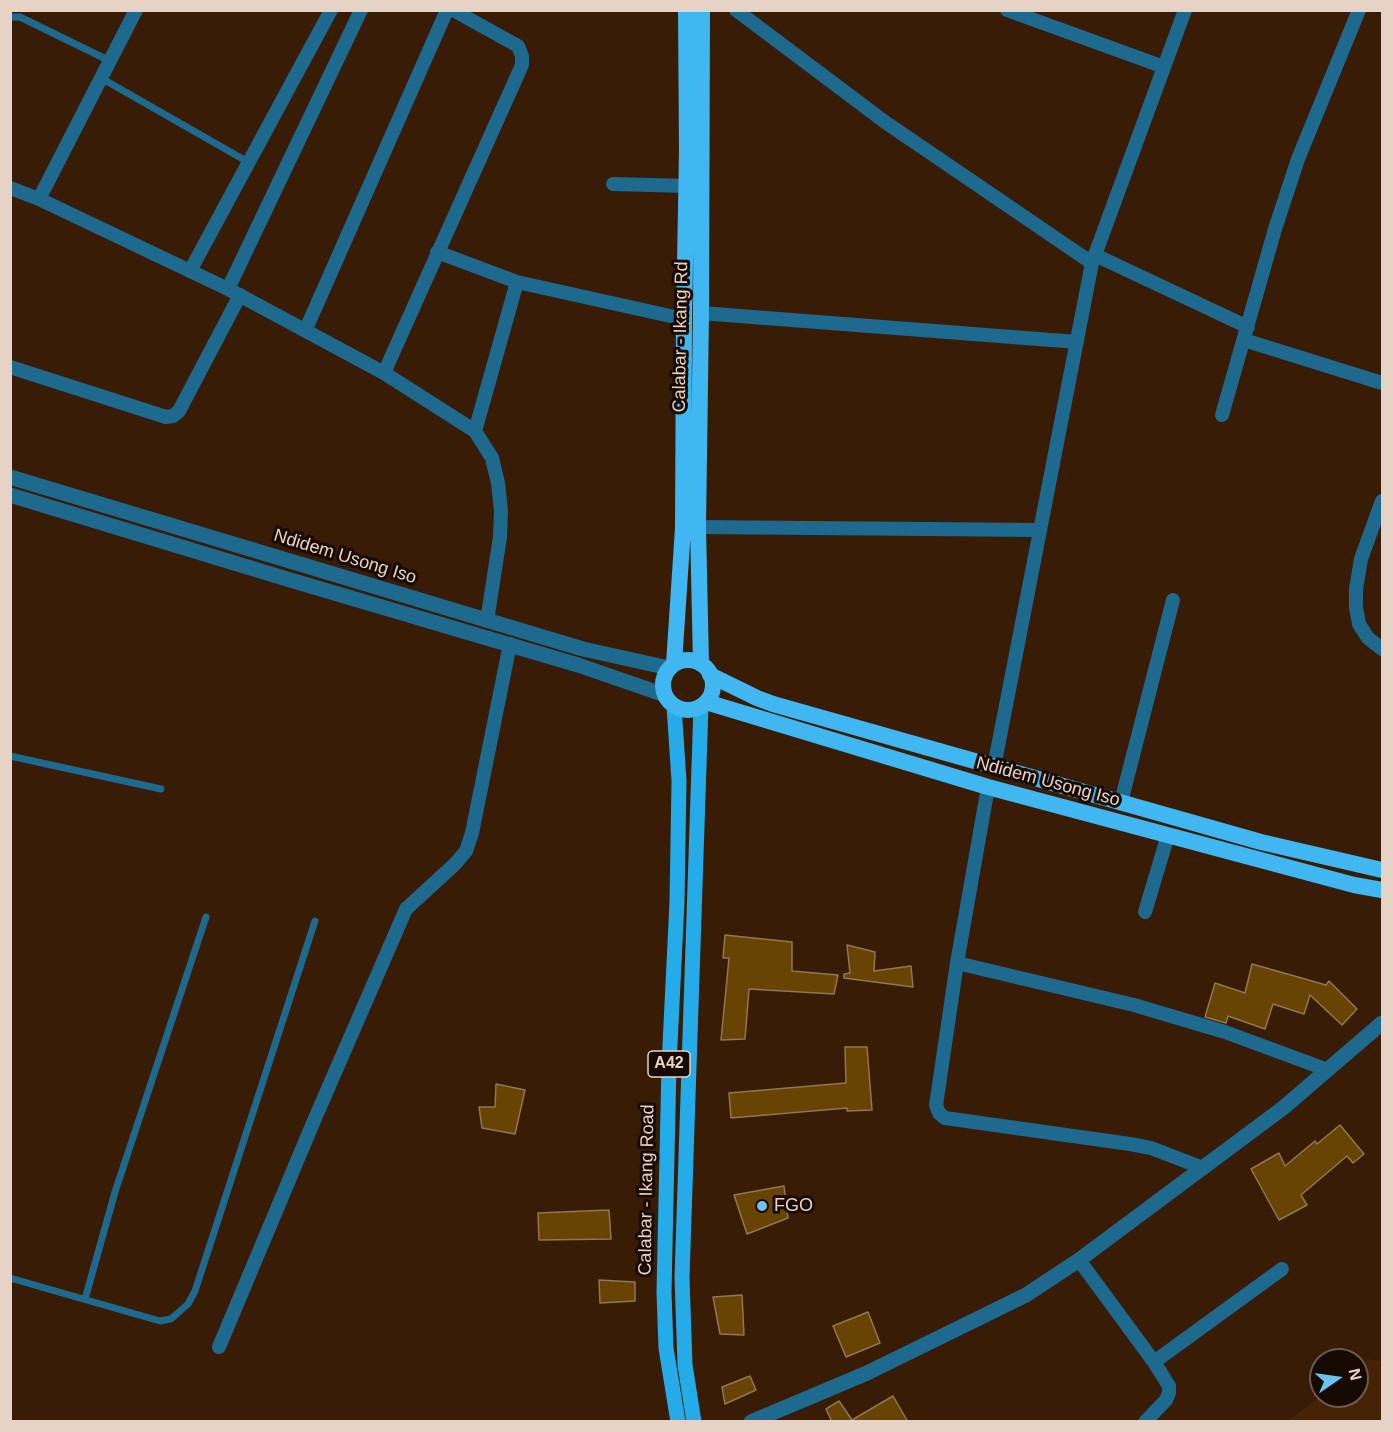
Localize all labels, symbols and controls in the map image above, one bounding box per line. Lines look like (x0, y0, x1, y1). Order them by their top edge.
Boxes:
street label: Calabar - Ikang Rd (669, 261, 693, 413)
street label: Ndidem Usong Iso (271, 525, 419, 589)
street label: Ndidem Usong Iso (974, 752, 1122, 812)
road number: A42 (648, 1051, 690, 1077)
street label: Calabar - Ikang Road (635, 1104, 659, 1276)
place label: FGO (774, 1195, 813, 1217)
marker: FGO (755, 1199, 769, 1213)
north arrow (1309, 1348, 1369, 1408)
text: N (1345, 1367, 1365, 1382)

